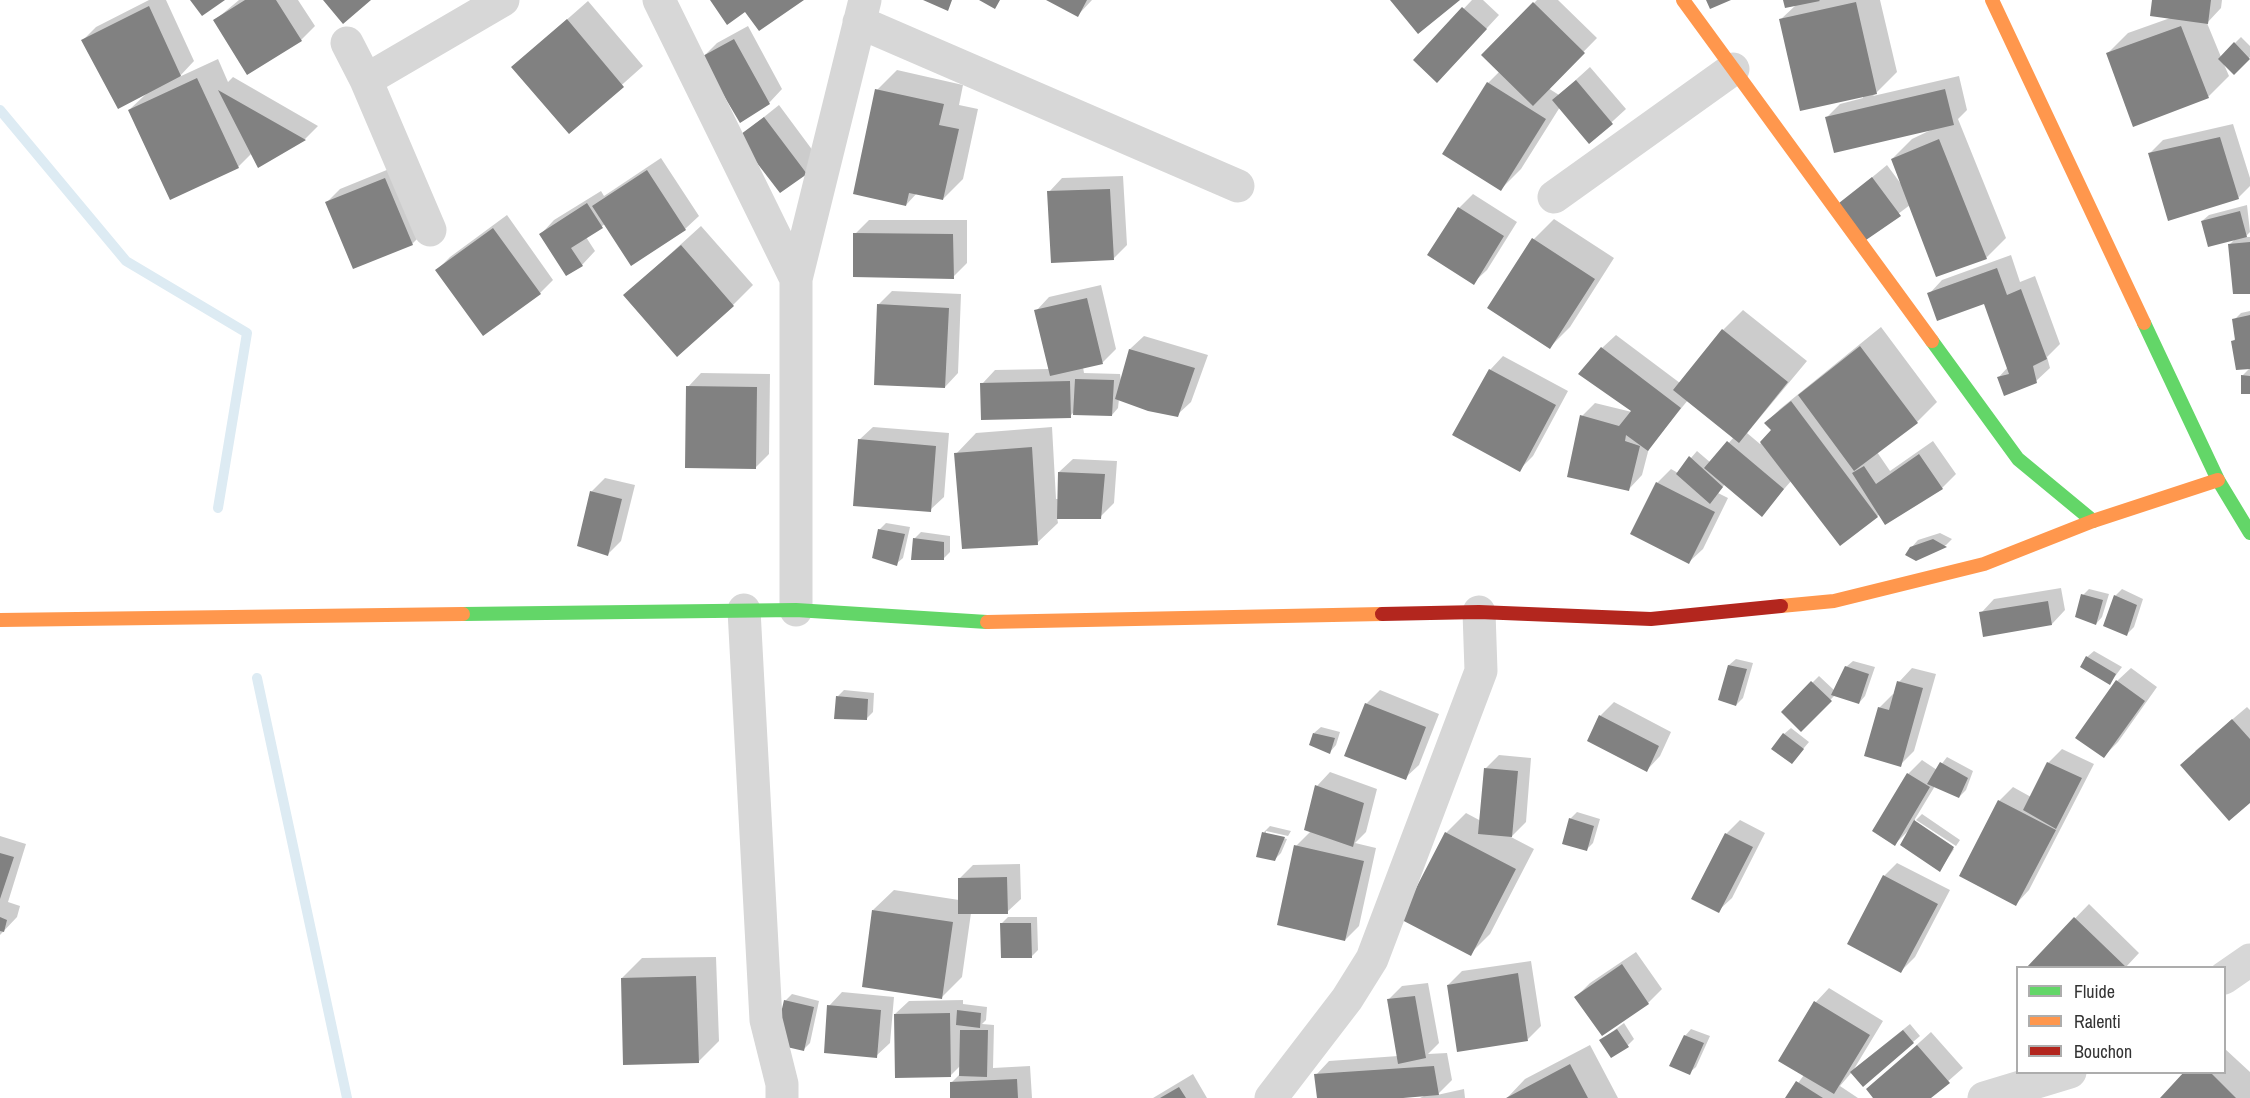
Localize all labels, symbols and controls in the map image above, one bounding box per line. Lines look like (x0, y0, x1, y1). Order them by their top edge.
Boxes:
legend (2016, 966, 2226, 1074)
text: Fluide (2074, 979, 2115, 1004)
text: Ralenti (2074, 1009, 2121, 1034)
text: Bouchon (2074, 1039, 2132, 1064)

